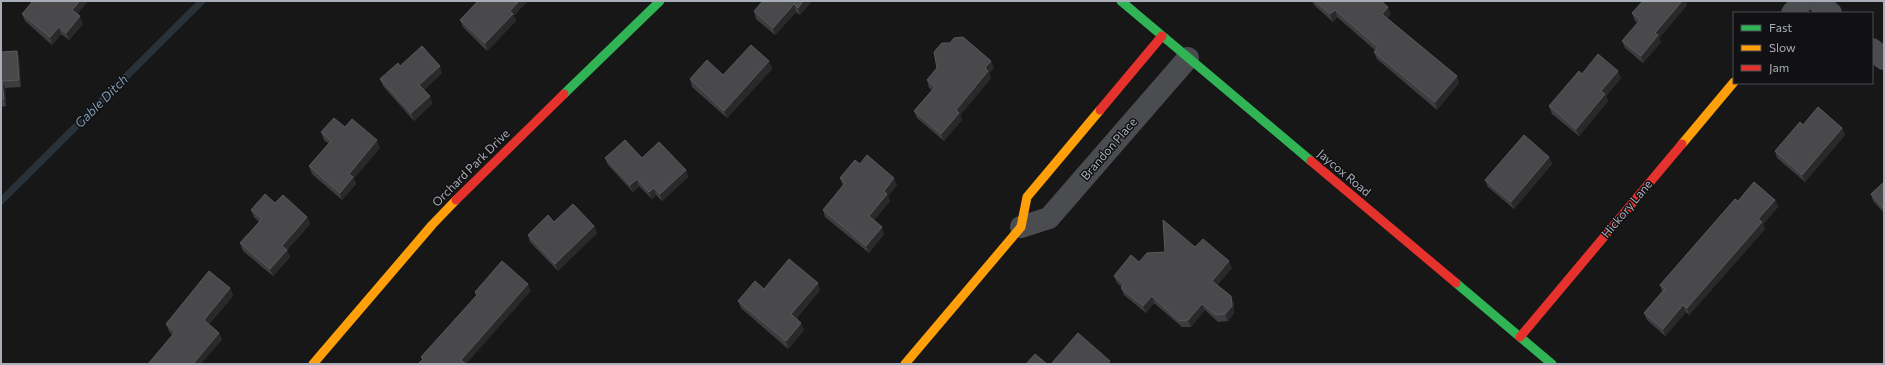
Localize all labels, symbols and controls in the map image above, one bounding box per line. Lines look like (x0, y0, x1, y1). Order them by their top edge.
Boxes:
legend (1733, 12, 1873, 84)
text: Fast (1769, 20, 1792, 34)
text: Slow (1769, 40, 1796, 54)
text: Jam (1769, 60, 1789, 75)
water label: Gable Ditch (71, 71, 131, 131)
street label: Brandon Place (1077, 114, 1139, 182)
street label: Orchard Park Drive (429, 126, 512, 209)
street label: Jaycox Road (1315, 146, 1374, 199)
street label: Hickory Lane (1598, 177, 1654, 240)

